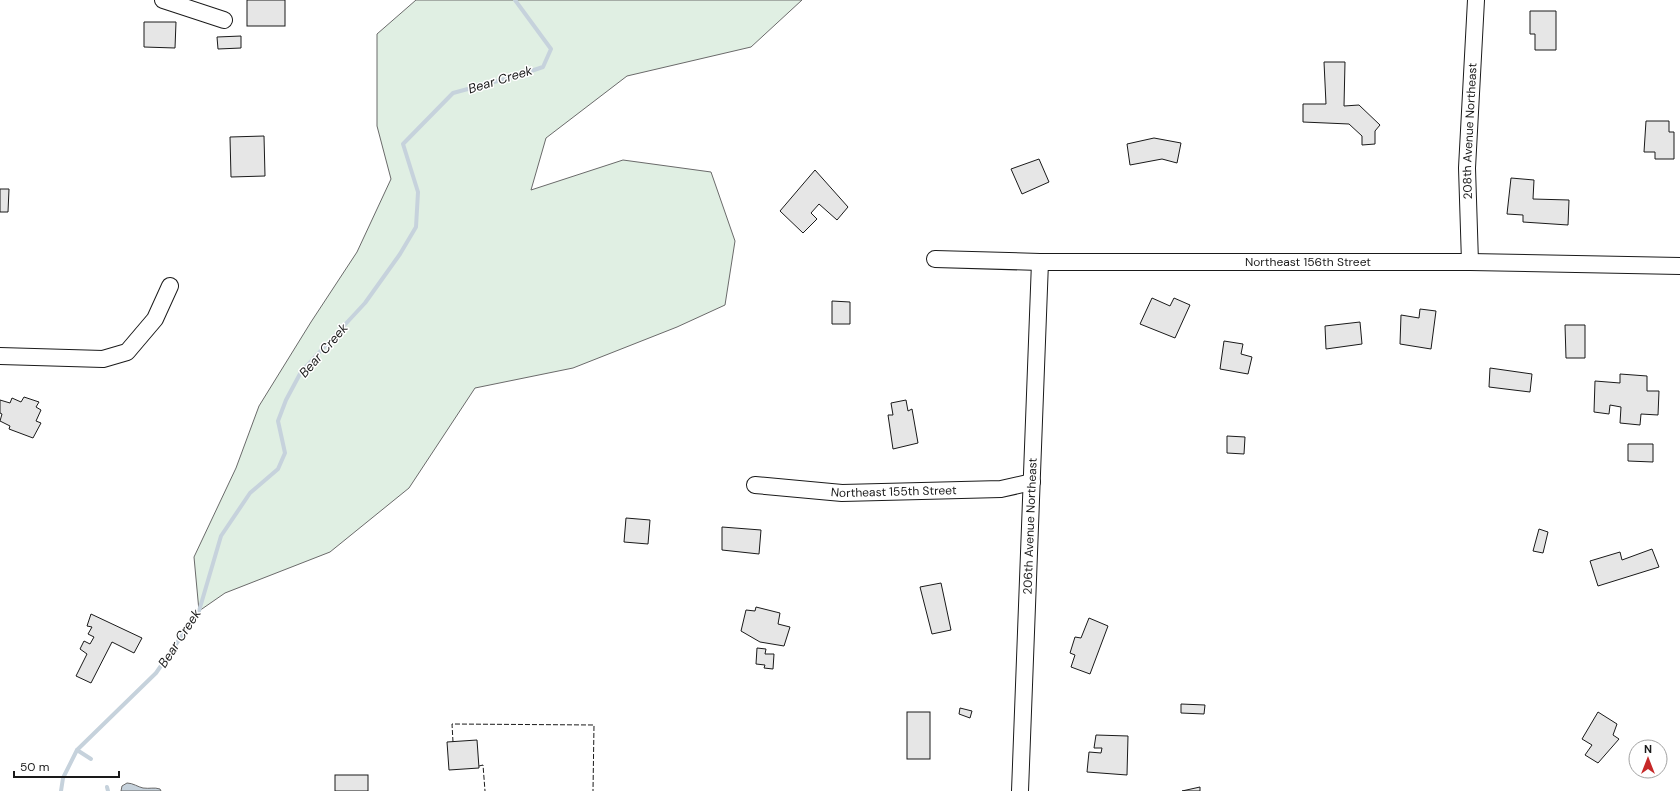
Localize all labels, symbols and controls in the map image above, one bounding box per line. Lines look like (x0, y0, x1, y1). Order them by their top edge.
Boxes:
water label: Bear Creek (466, 62, 535, 97)
street label: 208th Avenue Northeast (1459, 62, 1481, 200)
street label: Northeast 156th Street (1245, 254, 1371, 270)
water label: Bear Creek (295, 319, 352, 381)
street label: 206th Avenue Northeast (1019, 457, 1041, 595)
street label: Northeast 155th Street (830, 482, 957, 501)
water label: Bear Creek (154, 606, 205, 671)
north arrow (1628, 739, 1668, 779)
text: N (1644, 742, 1652, 756)
scale bar (14, 753, 119, 779)
text: 50 m (20, 759, 49, 775)

